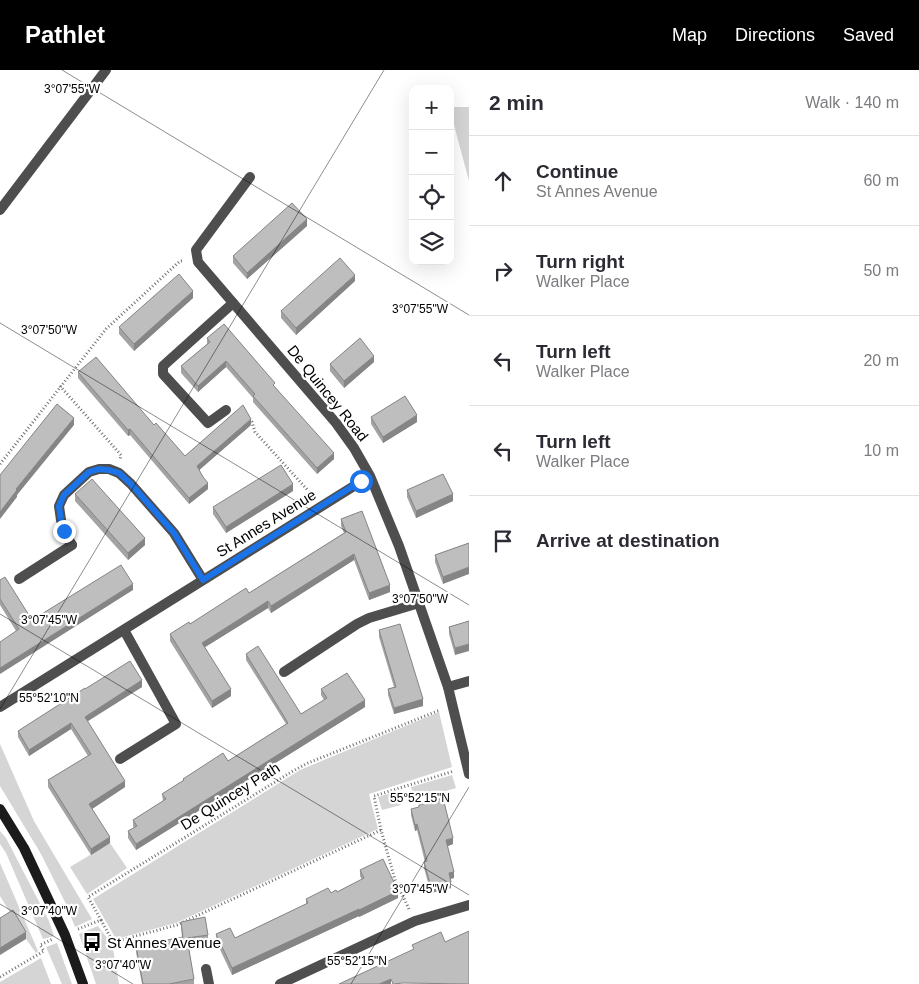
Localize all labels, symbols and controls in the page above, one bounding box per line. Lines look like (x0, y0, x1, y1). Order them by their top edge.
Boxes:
text: Pathlet (25, 21, 105, 48)
text: Map (672, 25, 707, 45)
text: Directions (735, 25, 815, 45)
text: Saved (843, 25, 894, 45)
text: 3°07'55"W (44, 82, 101, 96)
map controls (409, 85, 454, 265)
button: + (409, 85, 454, 130)
text: 2 min (489, 91, 544, 114)
text: Walk · 140 m (805, 94, 899, 111)
button: − (409, 130, 454, 175)
text: Continue (536, 161, 618, 182)
icon: ahead (489, 167, 517, 195)
text: 60 m (863, 172, 899, 189)
button: locate (409, 175, 454, 220)
text: St Annes Avenue (536, 183, 658, 200)
button: layers (409, 220, 454, 265)
text: Turn right (536, 251, 624, 272)
icon: right (489, 257, 517, 285)
text: 50 m (863, 262, 899, 279)
text: Walker Place (536, 273, 630, 290)
text: 3°07'55"W (392, 302, 449, 316)
text: 3°07'50"W (21, 323, 78, 337)
text: Turn left (536, 341, 611, 362)
street label: De Quincey Road (284, 342, 372, 444)
icon: left (489, 347, 517, 375)
text: 20 m (863, 352, 899, 369)
text: Walker Place (536, 363, 630, 380)
text: Turn left (536, 431, 611, 452)
icon: left (489, 437, 517, 465)
text: 10 m (863, 442, 899, 459)
text: Walker Place (536, 453, 630, 470)
route start (350, 470, 373, 493)
street label: St Annes Avenue (213, 486, 319, 560)
route end (53, 520, 76, 543)
icon: arrive (489, 527, 517, 555)
text: Arrive at destination (536, 530, 720, 551)
text: 3°07'50"W (392, 592, 449, 606)
text: 3°07'45"W (21, 613, 78, 627)
text: 55°52'10"N (19, 691, 79, 705)
street label: De Quincey Path (177, 759, 283, 833)
text: 55°52'15"N (390, 791, 450, 805)
text: 3°07'45"W (392, 882, 449, 896)
text: 3°07'40"W (21, 904, 78, 918)
bus stop icon: St Annes Avenue (81, 931, 103, 953)
place label: St Annes Avenue (107, 934, 221, 951)
text: 55°52'15"N (327, 954, 387, 968)
text: 3°07'40"W (95, 958, 152, 972)

